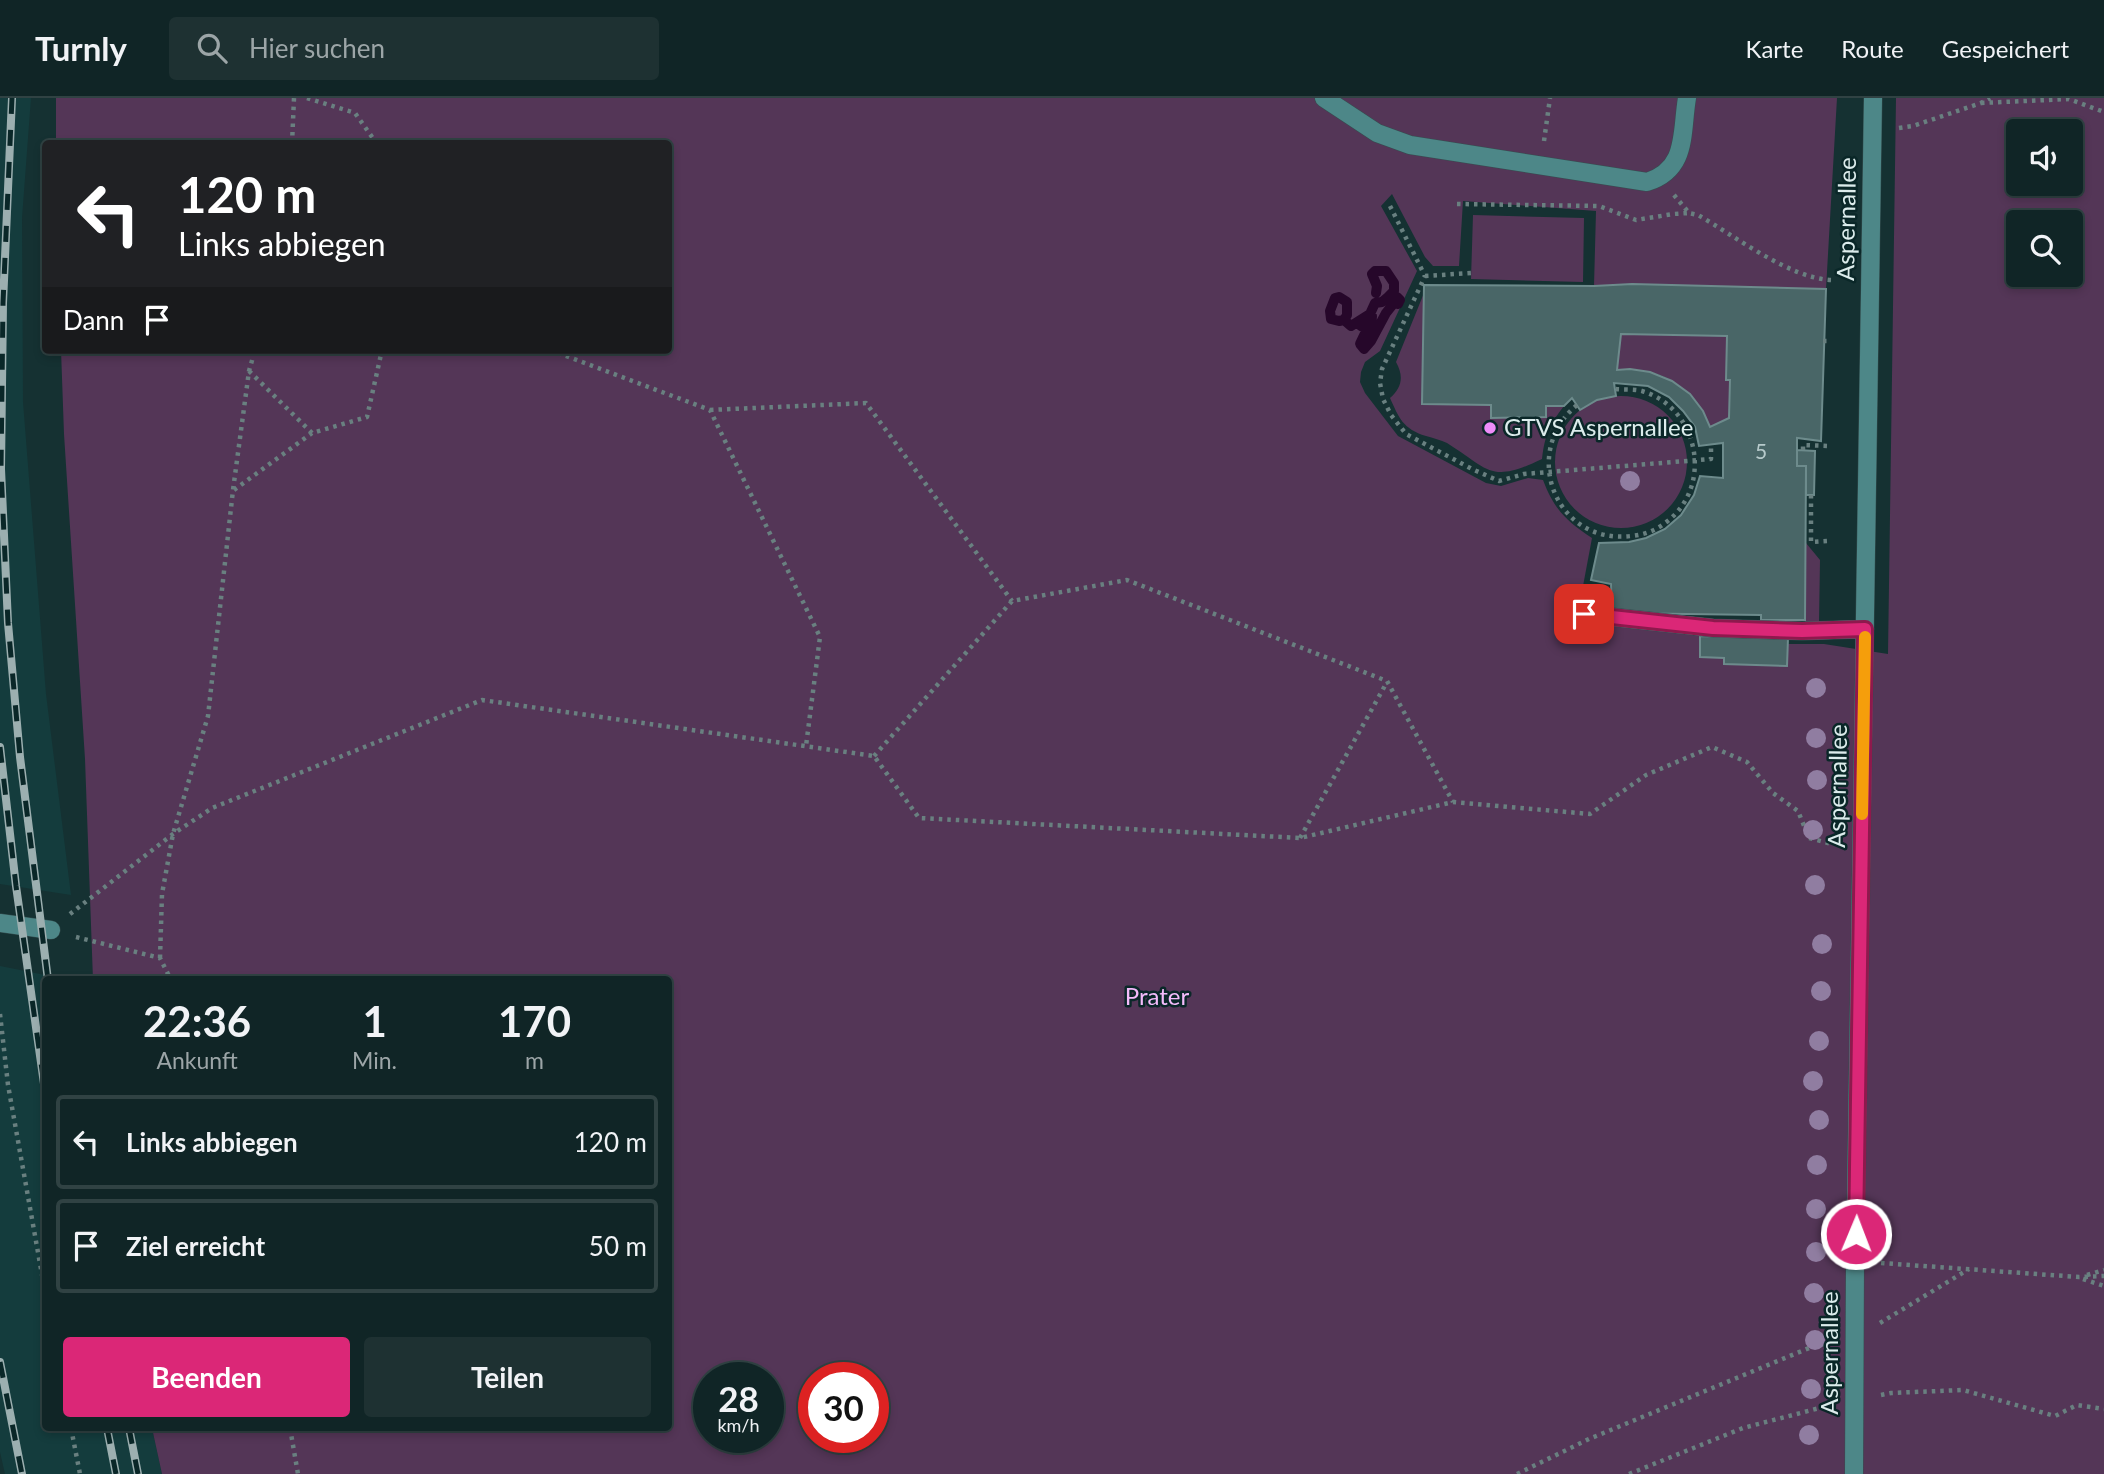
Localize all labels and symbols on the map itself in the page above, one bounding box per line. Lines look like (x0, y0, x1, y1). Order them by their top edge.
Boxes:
street label: Aspernallee (1830, 157, 1861, 281)
place label: GTVS Aspernallee (1504, 412, 1693, 441)
marker: GTVS Aspernallee (1482, 420, 1498, 436)
house number: 5 (1755, 438, 1767, 463)
pin (1554, 584, 1614, 644)
street label: Aspernallee (1821, 724, 1852, 848)
park label: Prater (1125, 981, 1189, 1010)
position arrow (1819, 1197, 1893, 1271)
street label: Aspernallee (1814, 1291, 1843, 1415)
speed limit sign: 30 (798, 1362, 889, 1453)

